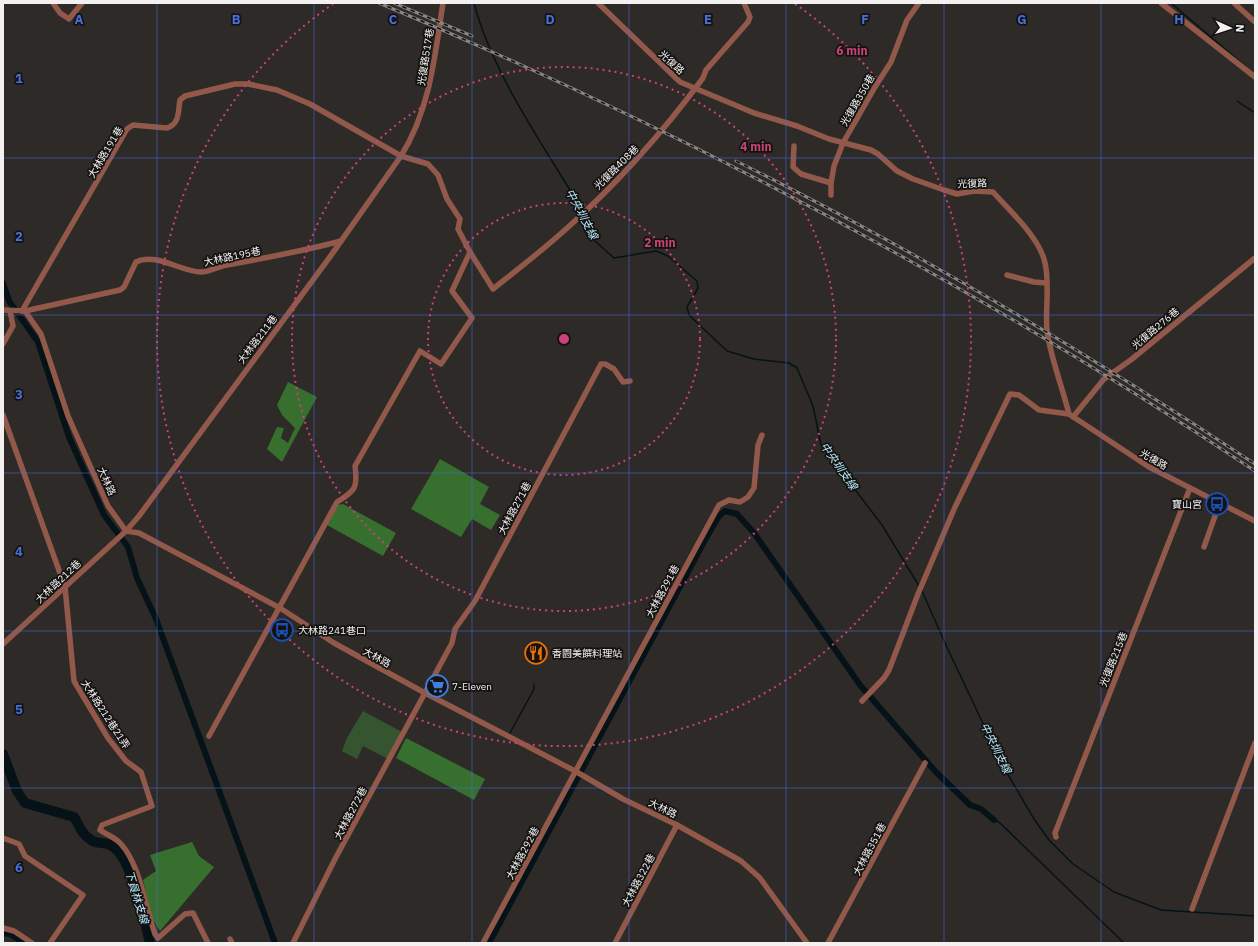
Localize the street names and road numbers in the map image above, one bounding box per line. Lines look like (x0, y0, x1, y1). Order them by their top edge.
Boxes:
street label: 光復路517巷 (415, 27, 436, 87)
street label: 光復路 (656, 47, 687, 77)
street label: 光復路350巷 (837, 72, 878, 129)
street label: 大林路191巷 (85, 124, 126, 180)
street label: 光復路408巷 (591, 142, 641, 192)
street label: 光復路 (957, 176, 987, 191)
street label: 大林路195巷 (202, 244, 262, 269)
street label: 光復路276巷 (1129, 305, 1182, 352)
street label: 大林路211巷 (235, 312, 280, 366)
street label: 光復路 (1138, 446, 1170, 473)
street label: 大林路 (95, 465, 119, 498)
street label: 大林路271巷 (495, 480, 534, 537)
street label: 大林路212巷 (33, 557, 84, 606)
street label: 大林路291巷 (643, 563, 682, 620)
street label: 光復路215巷 (1097, 630, 1130, 689)
street label: 大林路 (360, 644, 393, 670)
street label: 大林路212巷21弄 (78, 677, 133, 751)
street label: 大林路272巷 (331, 785, 370, 842)
street label: 大林路 (646, 796, 679, 821)
street label: 大林路351巷 (850, 821, 889, 878)
street label: 大林路292巷 (503, 825, 542, 882)
street label: 大林路322巷 (619, 852, 658, 909)

